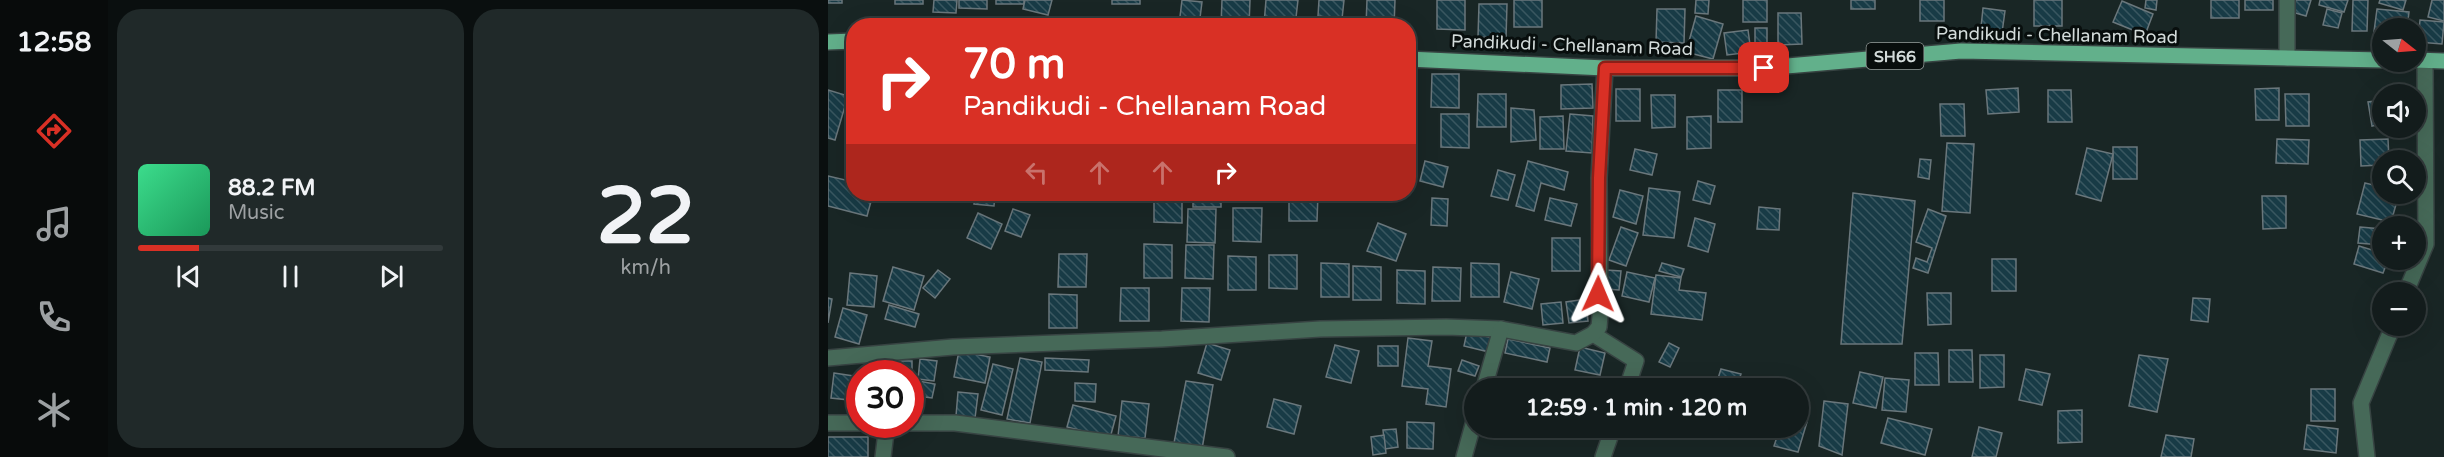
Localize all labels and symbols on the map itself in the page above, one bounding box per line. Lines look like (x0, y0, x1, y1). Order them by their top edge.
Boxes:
north arrow (2372, 18, 2426, 72)
street label: Pandikudi - Chellanam Road (1936, 22, 2178, 48)
street label: Pandikudi - Chellanam Road (1451, 30, 1693, 60)
pin (1738, 42, 1789, 93)
road number: SH66 (1866, 43, 1924, 69)
position arrow (1566, 262, 1630, 326)
speed limit sign: 30 (846, 360, 924, 438)

